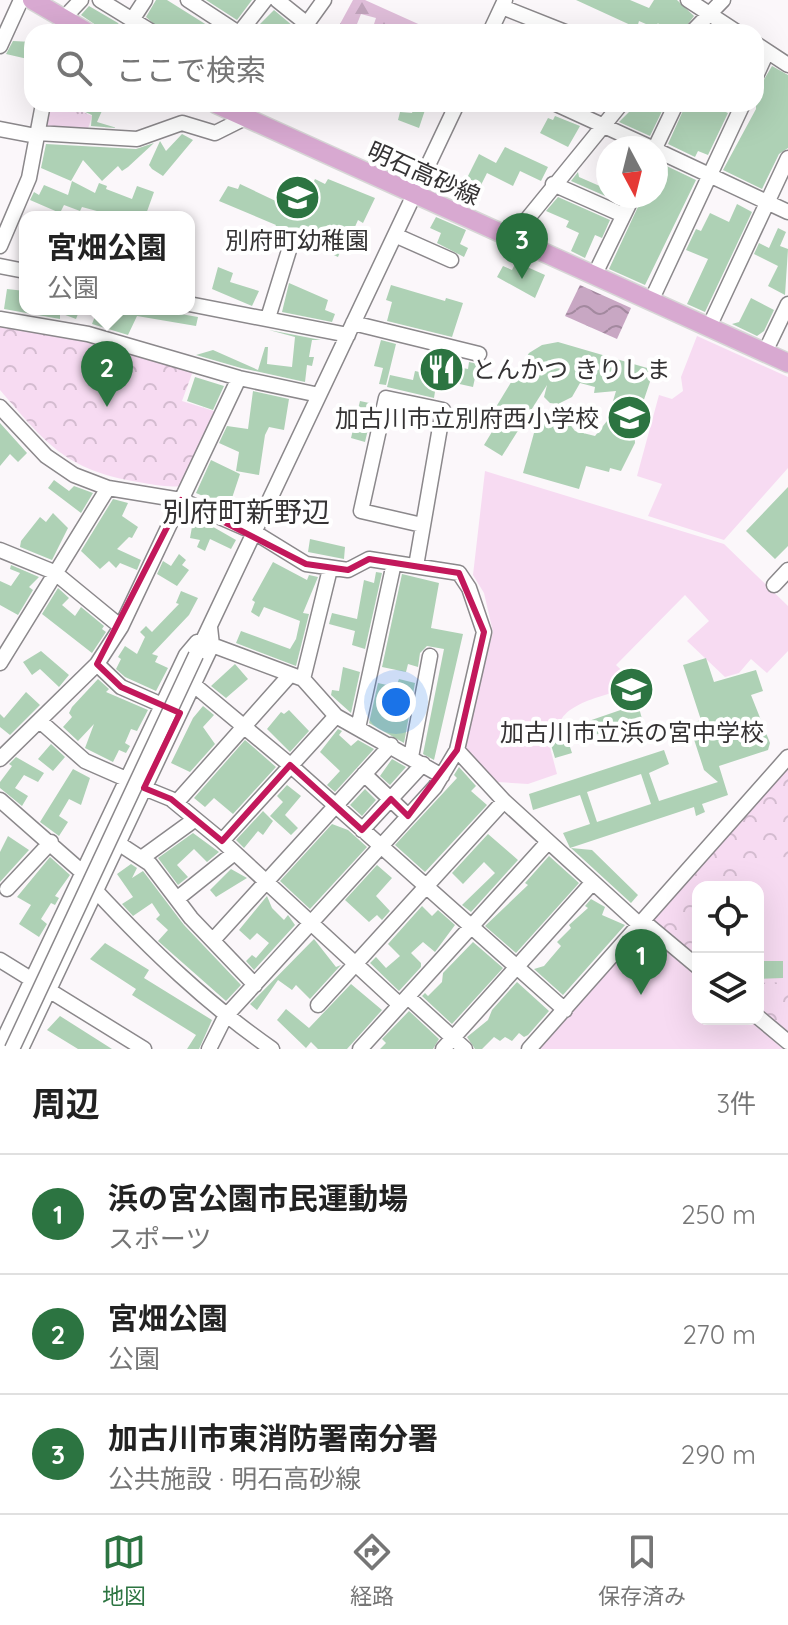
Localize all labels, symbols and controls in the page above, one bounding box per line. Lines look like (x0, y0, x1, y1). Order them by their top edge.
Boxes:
search box (24, 24, 764, 112)
icon: search (52, 46, 96, 90)
text: ここで検索 (116, 51, 266, 89)
street label: 明石高砂線 (363, 135, 485, 211)
north arrow (596, 136, 668, 208)
school or university icon: 別府町幼稚園 (273, 174, 321, 222)
popup (19, 211, 195, 315)
pin: 3 (496, 213, 548, 279)
place label: 別府町幼稚園 (225, 225, 369, 255)
text: 宮畑公園 (47, 228, 167, 266)
text: 公園 (47, 271, 99, 304)
pin: 2 (81, 341, 133, 407)
restaurant icon: とんかつ きりしま (417, 345, 465, 393)
place label: とんかつ きりしま (472, 354, 671, 384)
school or university icon: 加古川市立別府西小学校 (606, 394, 654, 442)
place label: 加古川市立別府西小学校 (335, 403, 599, 433)
district label: 別府町新野辺 (162, 494, 330, 529)
school or university icon: 加古川市立浜の宮中学校 (608, 666, 656, 714)
your location (376, 682, 416, 722)
place label: 加古川市立浜の宮中学校 (500, 717, 764, 747)
map controls (692, 881, 764, 1025)
button: locate (692, 881, 764, 953)
pin: 1 (615, 929, 667, 995)
button: layers (692, 953, 764, 1025)
text: 周辺 (32, 1082, 100, 1125)
text: 3件 (716, 1087, 756, 1120)
text: 浜の宮公園市民運動場 (108, 1179, 408, 1217)
text: 1 (53, 1198, 63, 1231)
text: 250 m (681, 1198, 756, 1231)
text: スポーツ (108, 1222, 211, 1255)
text: 宮畑公園 (108, 1299, 228, 1337)
text: 2 (51, 1318, 65, 1351)
text: 270 m (682, 1318, 756, 1351)
text: 公園 (108, 1342, 160, 1375)
text: 加古川市東消防署南分署 (108, 1419, 438, 1457)
text: 3 (51, 1438, 65, 1471)
text: 290 m (681, 1438, 756, 1471)
text: 公共施設 · 明石高砂線 (108, 1462, 361, 1495)
tab: 地図 (102, 1530, 146, 1610)
tab: 経路 (350, 1530, 394, 1610)
tab: 保存済み (598, 1530, 686, 1610)

